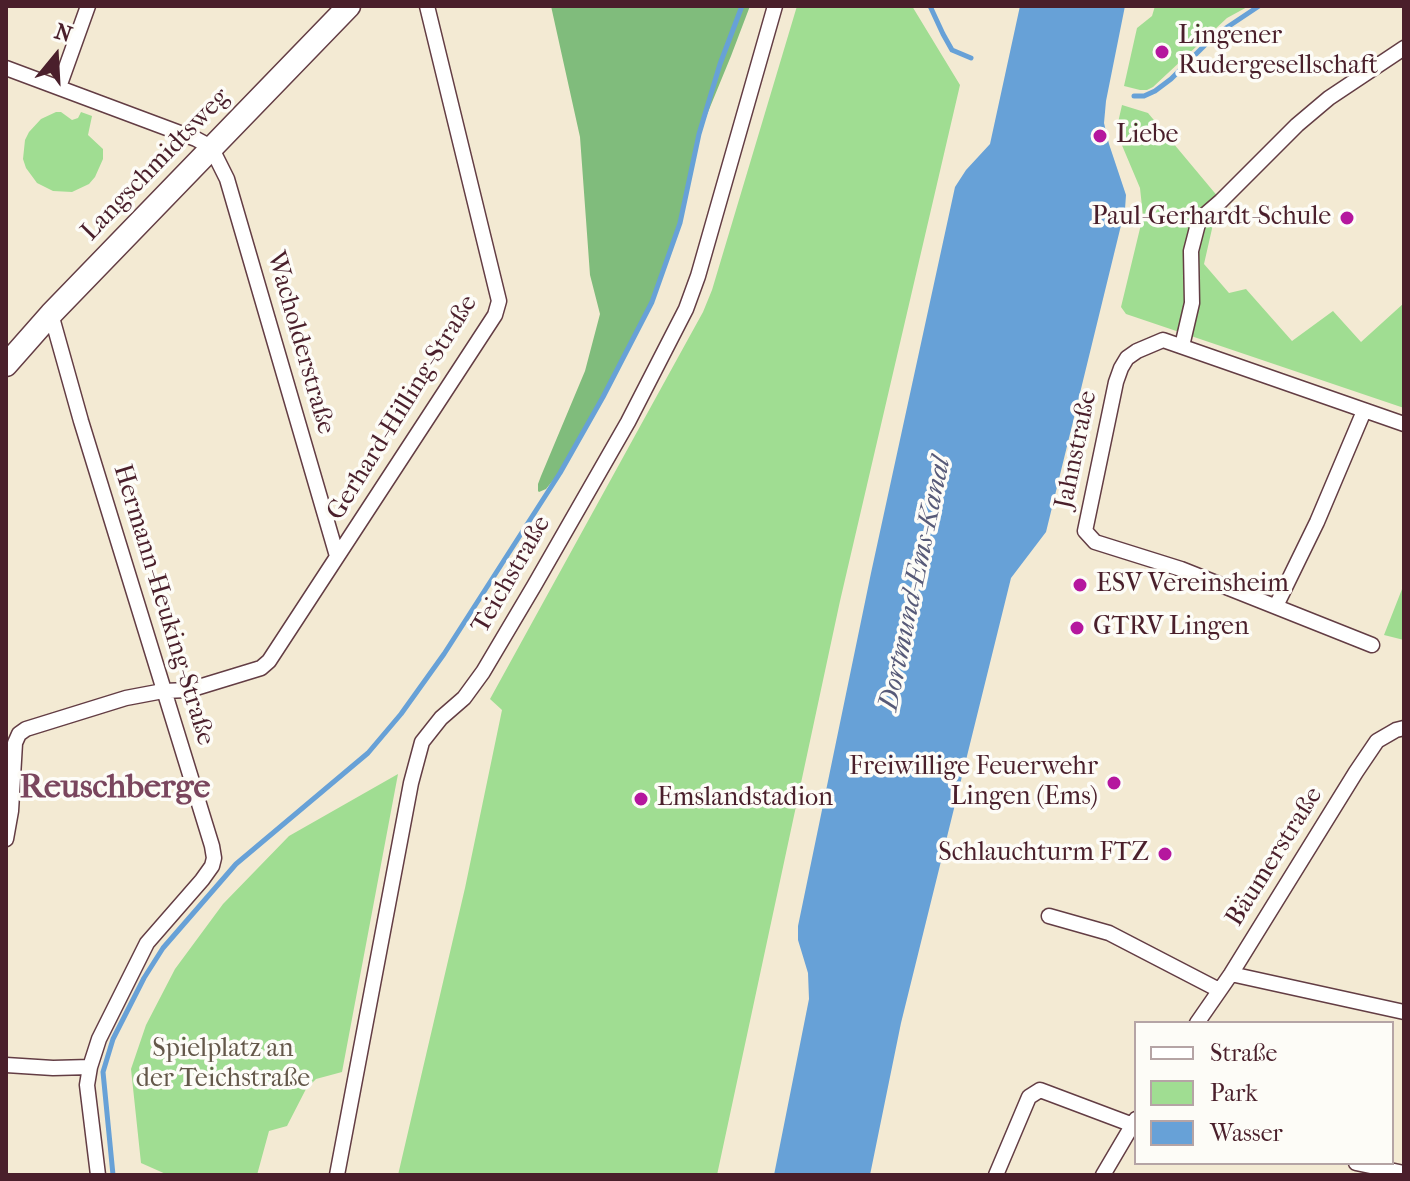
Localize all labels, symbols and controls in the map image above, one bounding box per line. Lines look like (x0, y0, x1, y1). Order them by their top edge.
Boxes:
north arrow (16, 16, 96, 96)
text: N (51, 18, 75, 48)
place label: Lingener Rudergesellschaft (1178, 21, 1378, 82)
marker: Lingener Rudergesellschaft (1153, 43, 1171, 61)
street label: Langschmidtsweg (75, 82, 237, 248)
place label: Liebe (1116, 120, 1178, 152)
marker: Liebe (1091, 127, 1109, 145)
place label: Paul-Gerhardt-Schule (1092, 202, 1331, 234)
marker: Paul-Gerhardt-Schule (1338, 209, 1356, 227)
street label: Wacholderstraße (259, 248, 341, 438)
street label: Gerhard-Hilling-Straße (321, 290, 485, 526)
street label: Jahnstraße (1049, 388, 1105, 512)
water label: Dortmund-Ems-Kanal (873, 454, 959, 714)
street label: Hermann-Heuking-Straße (105, 461, 221, 749)
street label: Teichstraße (466, 511, 558, 639)
place label: ESV Vereinsheim (1096, 569, 1289, 601)
marker: ESV Vereinsheim (1071, 576, 1089, 594)
place label: GTRV Lingen (1093, 612, 1249, 644)
marker: GTRV Lingen (1068, 619, 1086, 637)
place label: Freiwillige Feuerwehr Lingen (Ems) (849, 752, 1098, 814)
district label: Reuschberge (20, 769, 210, 809)
marker: Freiwillige Feuerwehr Lingen (Ems) (1105, 774, 1123, 792)
street label: Bäumerstraße (1220, 782, 1330, 932)
place label: Emslandstadion (657, 783, 833, 815)
marker: Emslandstadion (632, 790, 650, 808)
place label: Schlauchturm FTZ (938, 838, 1149, 870)
marker: Schlauchturm FTZ (1156, 845, 1174, 863)
legend (1134, 1021, 1394, 1165)
park label: Spielplatz an der Teichstraße (136, 1034, 310, 1096)
text: Straße (1210, 1039, 1277, 1067)
text: Park (1210, 1079, 1258, 1107)
text: Wasser (1210, 1119, 1283, 1147)

